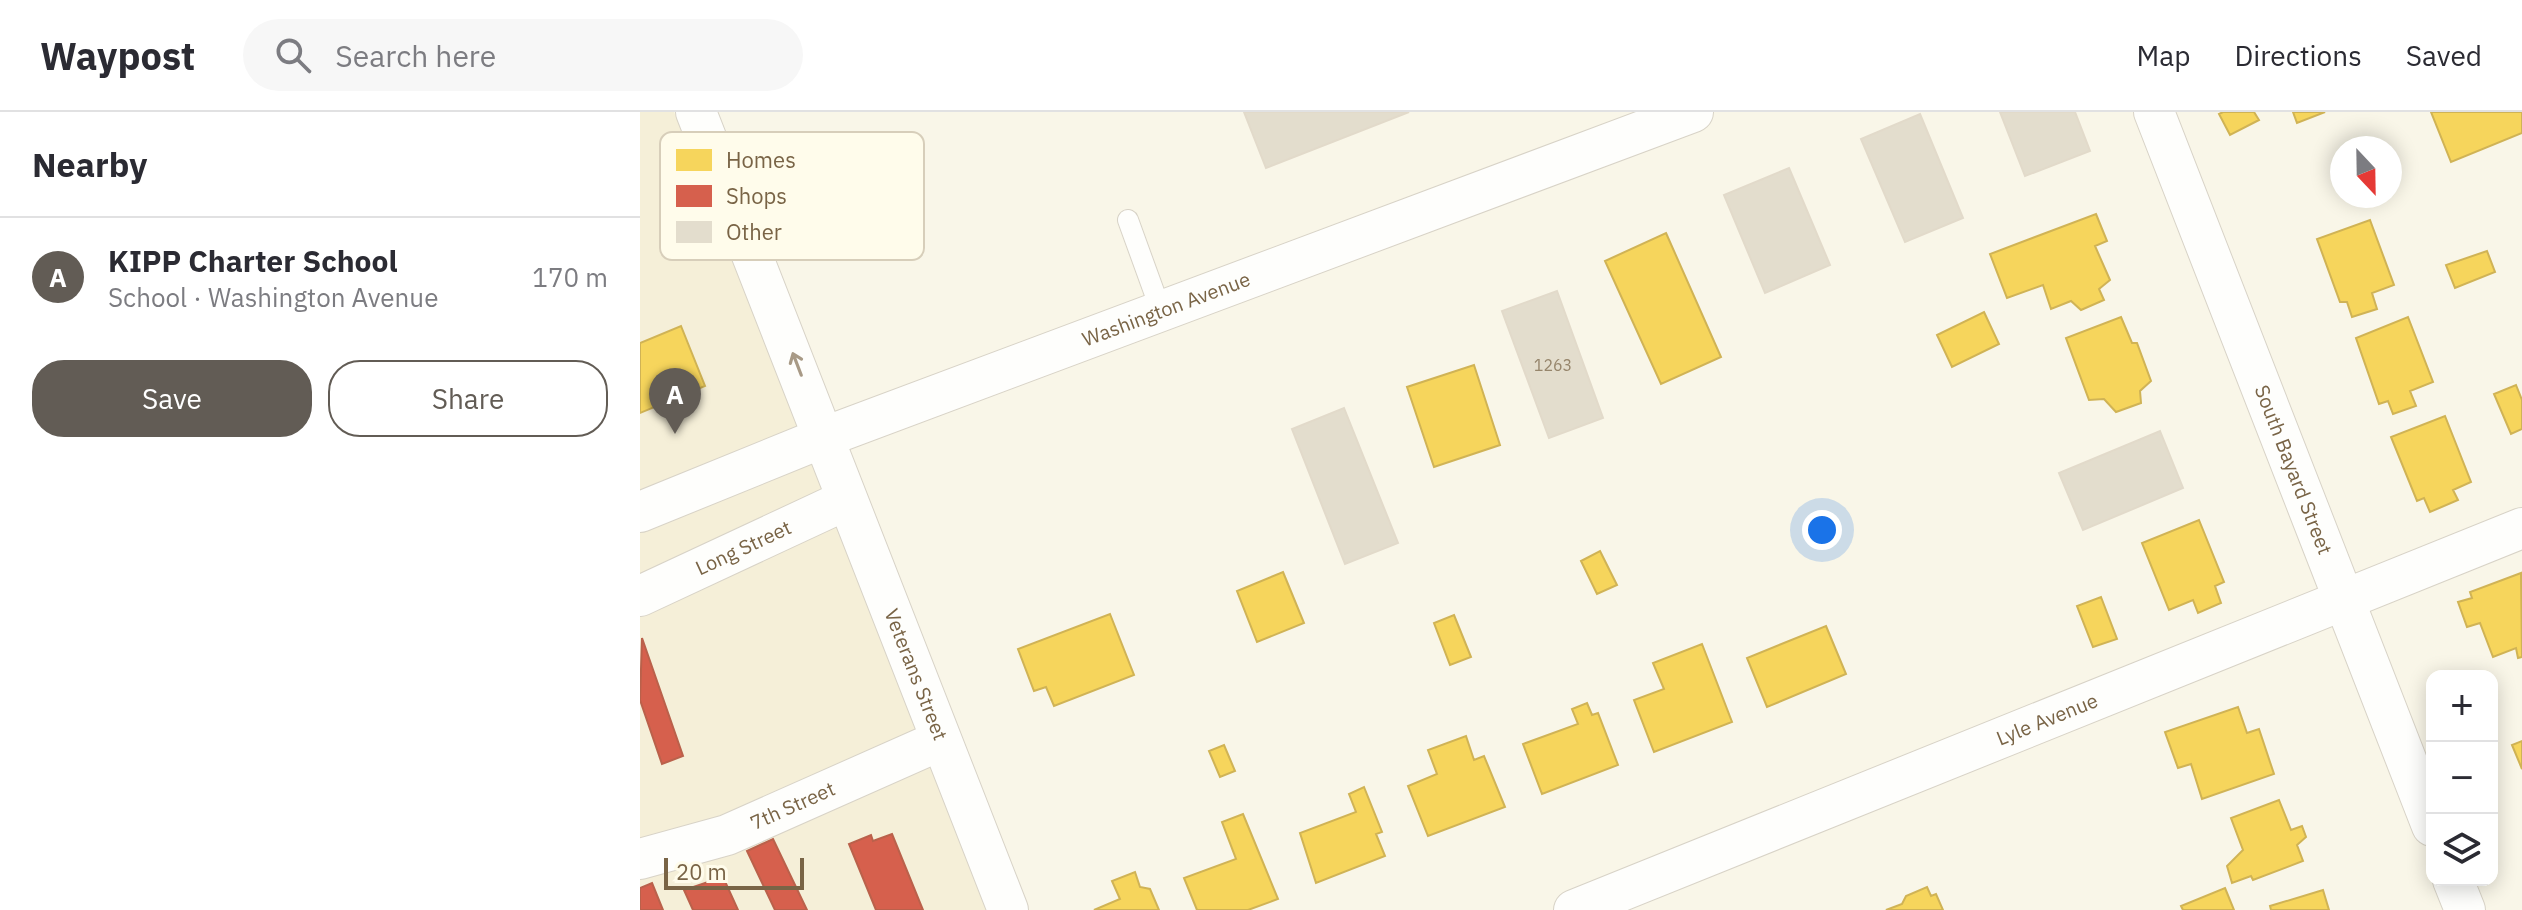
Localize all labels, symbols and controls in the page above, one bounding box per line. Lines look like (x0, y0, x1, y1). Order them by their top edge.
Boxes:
search box (243, 19, 803, 91)
text: Waypost (40, 31, 195, 80)
icon: search (271, 33, 315, 77)
text: Search here (335, 36, 496, 75)
text: Map (2136, 37, 2190, 74)
text: Directions (2234, 37, 2362, 74)
text: Saved (2406, 37, 2482, 74)
legend (660, 132, 924, 260)
north arrow (2330, 136, 2402, 208)
text: Nearby (32, 142, 147, 186)
text: Homes (726, 145, 796, 174)
text: Shops (726, 181, 787, 210)
text: Other (726, 217, 782, 246)
text: KIPP Charter School (108, 241, 397, 280)
text: A (49, 260, 67, 294)
text: 170 m (532, 260, 608, 294)
street label: Washington Avenue (1078, 265, 1254, 352)
text: School · Washington Avenue (108, 280, 438, 314)
one-way arrow (789, 353, 803, 377)
house number: 1263 (1534, 355, 1572, 375)
button: Save (32, 360, 312, 437)
button: Share (328, 360, 608, 437)
pin: A (649, 368, 701, 434)
street label: South Bayard Street (2249, 381, 2339, 558)
your location (1802, 510, 1842, 550)
street label: Long Street (691, 513, 795, 581)
street label: Veterans Street (878, 605, 954, 744)
map controls (2426, 670, 2498, 886)
button: + (2426, 670, 2498, 742)
street label: Lyle Avenue (1992, 686, 2102, 751)
button: − (2426, 742, 2498, 814)
street label: 7th Street (746, 775, 839, 836)
button: layers (2426, 814, 2498, 886)
scale bar (664, 854, 804, 890)
text: 20 m (676, 857, 727, 886)

